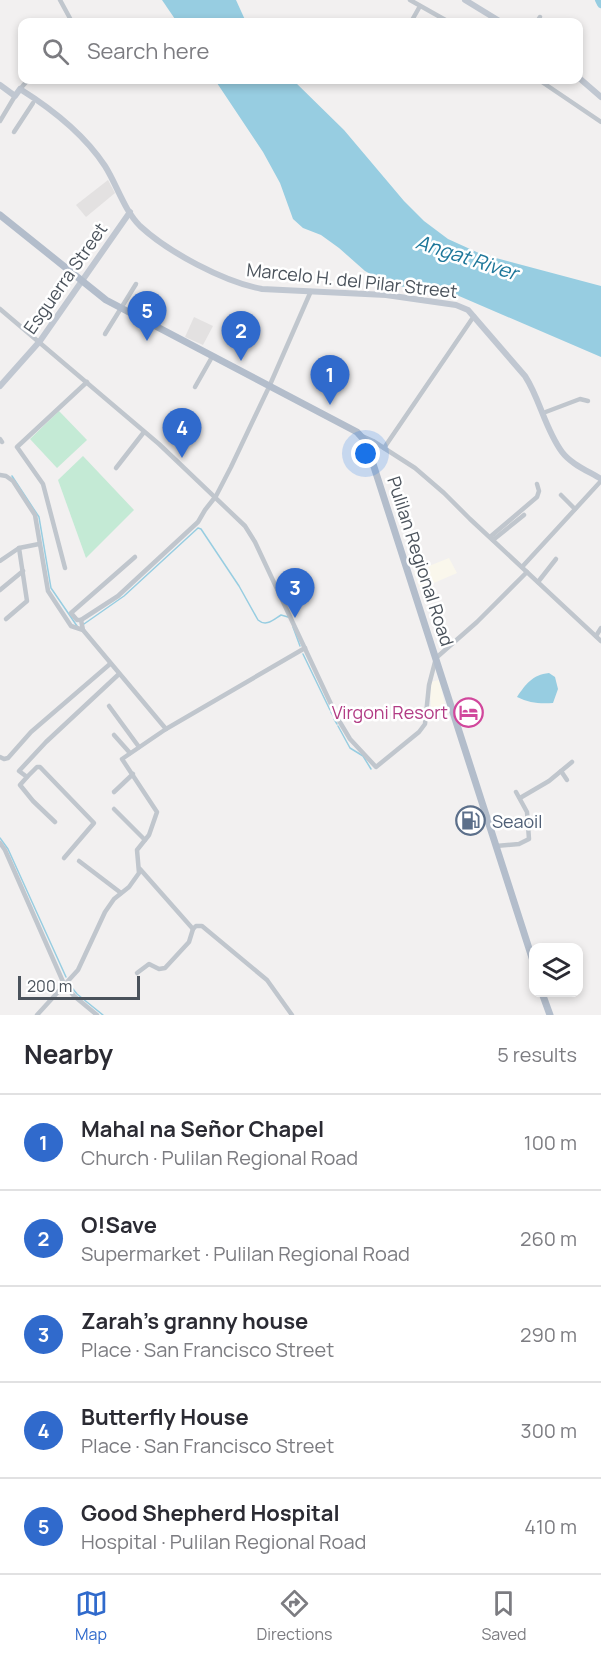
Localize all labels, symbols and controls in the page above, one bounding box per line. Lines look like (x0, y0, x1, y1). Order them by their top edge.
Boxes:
search box (18, 18, 583, 84)
icon: search (39, 35, 72, 68)
text: Search here (87, 36, 209, 66)
street label: Esguerra Street (18, 218, 112, 338)
water label: Angat River (413, 228, 524, 287)
street label: Marcelo H. del Pilar Street (245, 257, 459, 303)
pin: 5 (128, 292, 166, 341)
pin: 2 (222, 312, 260, 361)
pin: 1 (310, 356, 350, 405)
pin: 4 (162, 408, 201, 458)
your location (351, 439, 380, 468)
street label: Pulilan Regional Road (382, 473, 460, 649)
pin: 3 (276, 568, 314, 618)
hotel icon: Virgoni Resort (453, 696, 485, 728)
place label: Virgoni Resort (332, 700, 448, 724)
fuel station icon: Seaoil (455, 805, 487, 837)
place label: Seaoil (492, 809, 543, 833)
map controls (529, 943, 583, 997)
button: layers (529, 943, 583, 997)
scale bar (18, 973, 140, 1001)
text: 200 m (27, 975, 72, 997)
text: Nearby (24, 1036, 113, 1072)
text: 5 results (497, 1041, 577, 1068)
text: Mahal na Señor Chapel (81, 1114, 324, 1144)
text: 1 (39, 1129, 48, 1156)
text: 100 m (524, 1129, 577, 1156)
text: Church · Pulilan Regional Road (81, 1144, 358, 1171)
text: O!Save (81, 1210, 157, 1240)
text: 2 (38, 1225, 49, 1252)
text: 260 m (520, 1225, 577, 1252)
text: Supermarket · Pulilan Regional Road (81, 1240, 410, 1267)
text: Zarah's granny house (81, 1306, 308, 1336)
text: 3 (38, 1321, 49, 1348)
text: 290 m (520, 1321, 577, 1348)
text: Place · San Francisco Street (81, 1336, 334, 1363)
text: Butterfly House (81, 1402, 249, 1432)
text: 4 (37, 1417, 50, 1444)
text: 300 m (521, 1417, 577, 1444)
text: Place · San Francisco Street (81, 1432, 334, 1459)
text: Good Shepherd Hospital (81, 1498, 340, 1528)
text: 5 (38, 1513, 49, 1540)
text: 410 m (524, 1513, 577, 1540)
text: Hospital · Pulilan Regional Road (81, 1528, 366, 1555)
tab: Map (75, 1587, 108, 1645)
tab: Directions (257, 1587, 332, 1645)
tab: Saved (481, 1587, 526, 1645)

